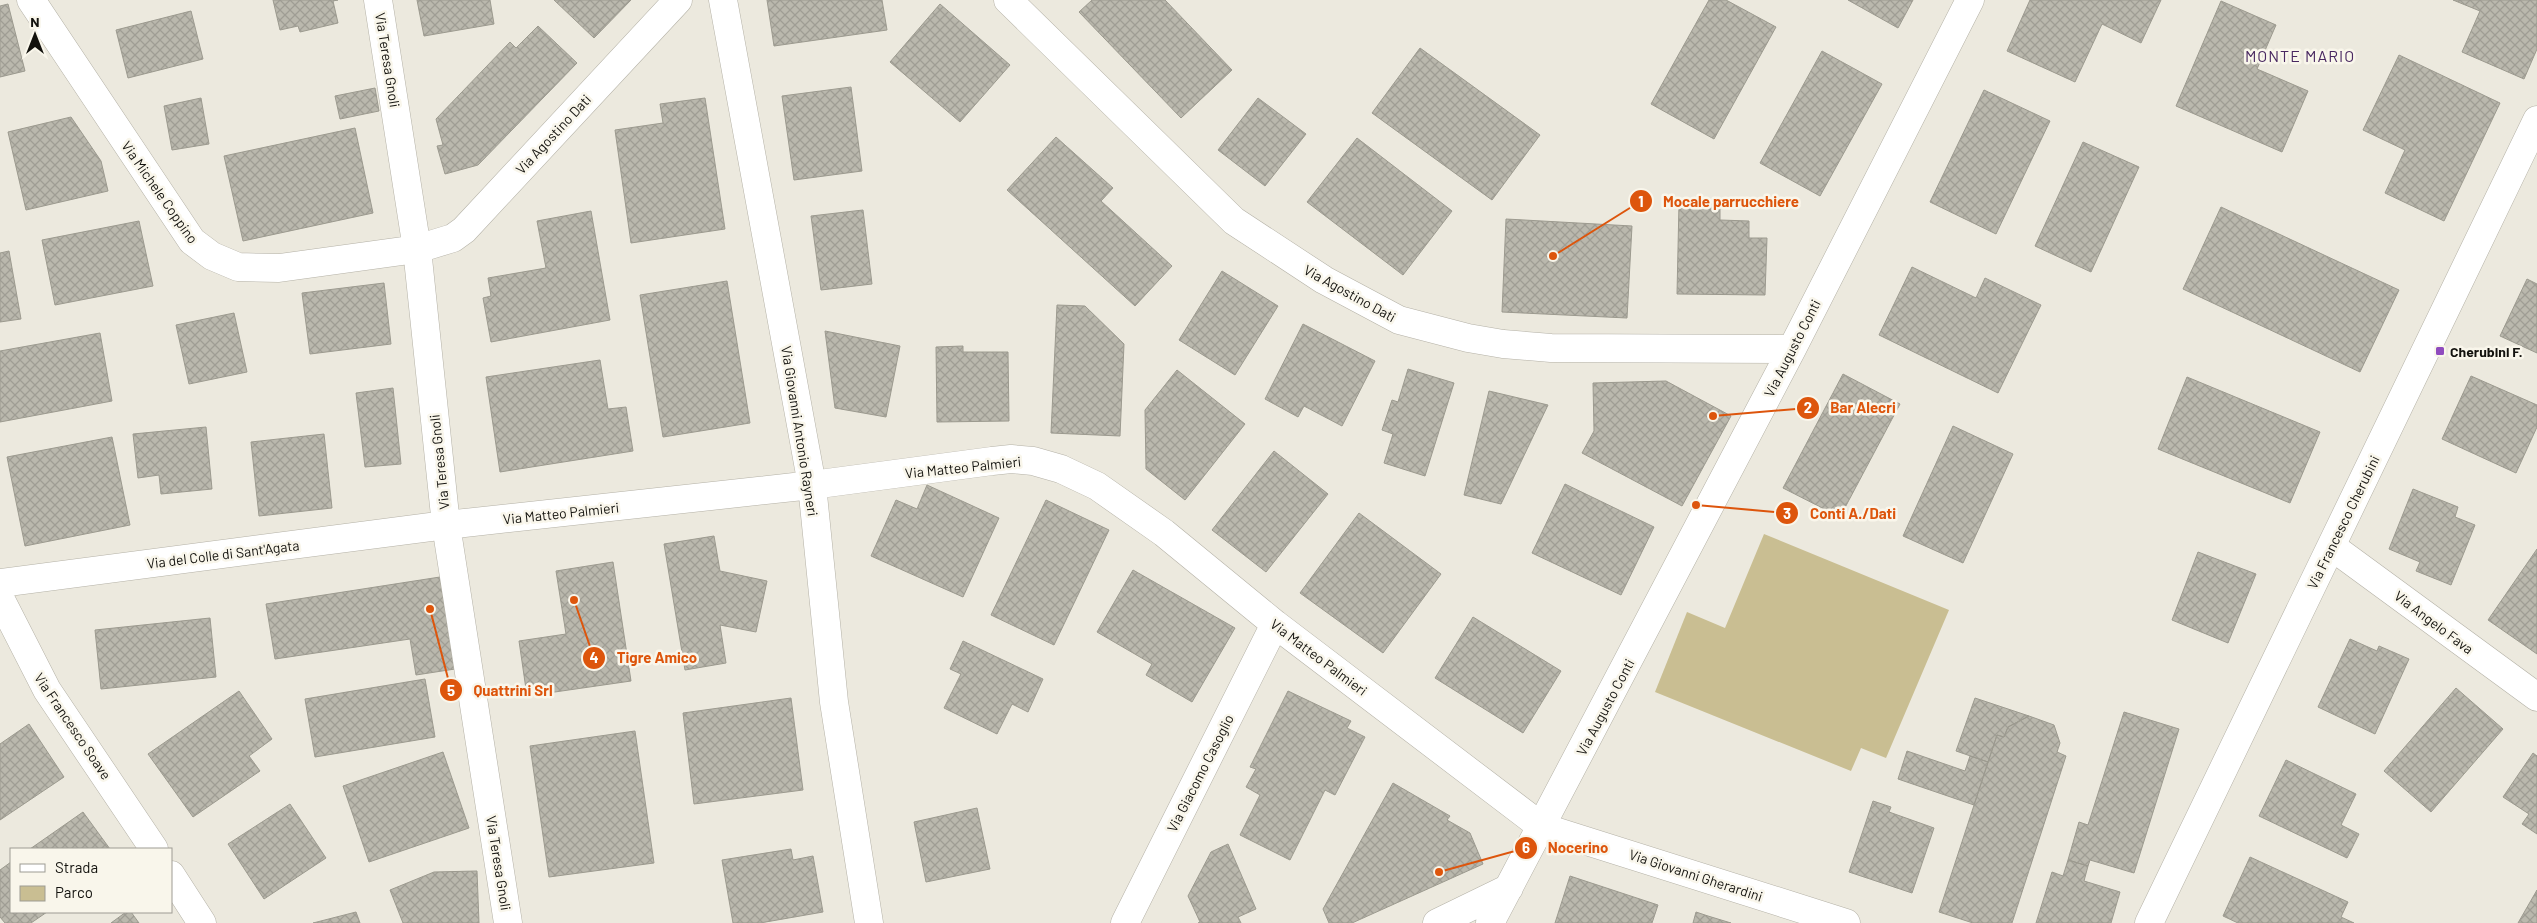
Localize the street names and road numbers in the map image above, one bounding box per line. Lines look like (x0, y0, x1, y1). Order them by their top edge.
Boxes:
street label: Via Teresa Gnoli (372, 11, 404, 109)
street label: Via Agostino Dati (512, 91, 594, 177)
street label: Via Michele Coppino (118, 137, 202, 247)
street label: Via Agostino Dati (1301, 261, 1399, 325)
street label: Via Augusto Conti (1760, 296, 1824, 400)
street label: Via Giovanni Antonio Rayneri (778, 345, 822, 517)
street label: Via Teresa Gnoli (426, 414, 452, 510)
street label: Via Matteo Palmieri (904, 452, 1022, 482)
street label: Via Francesco Cherubini (2303, 452, 2383, 592)
street label: Via Matteo Palmieri (502, 498, 620, 528)
street label: Via del Colle di Sant'Agata (146, 536, 300, 572)
street label: Via Angelo Fava (2391, 587, 2477, 657)
street label: Via Matteo Palmieri (1267, 615, 1371, 699)
street label: Via Augusto Conti (1572, 656, 1638, 758)
street label: Via Francesco Soave (31, 669, 115, 783)
street label: Via Giacomo Casoglio (1163, 711, 1237, 835)
street label: Via Teresa Gnoli (483, 814, 515, 912)
street label: Via Giovanni Gherardini (1627, 845, 1765, 905)

